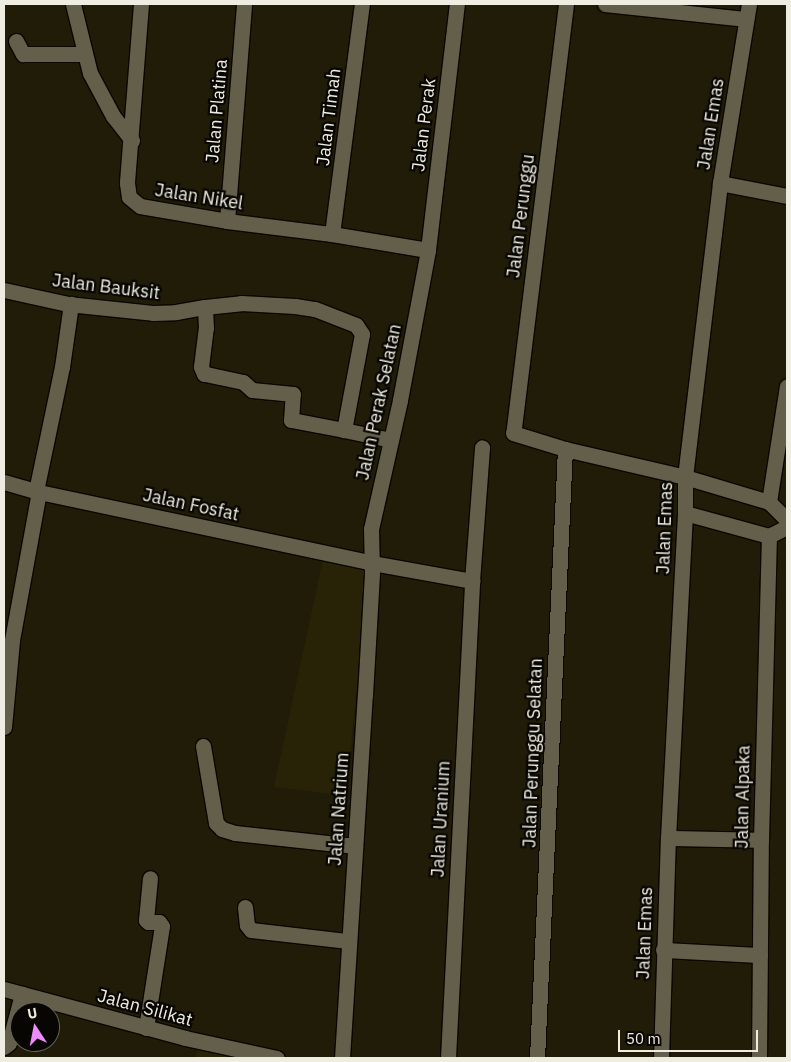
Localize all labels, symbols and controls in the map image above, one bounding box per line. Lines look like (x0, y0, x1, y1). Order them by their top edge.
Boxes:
street label: Jalan Platina (202, 58, 232, 164)
street label: Jalan Timah (312, 67, 346, 167)
street label: Jalan Perak (408, 77, 440, 173)
street label: Jalan Emas (693, 77, 729, 171)
street label: Jalan Perunggu (503, 153, 539, 279)
street label: Jalan Nikel (153, 179, 245, 215)
street label: Jalan Bauksit (51, 270, 161, 304)
street label: Jalan Perak Selatan (352, 322, 406, 482)
street label: Jalan Emas (653, 481, 677, 575)
street label: Jalan Fosfat (141, 484, 241, 526)
street label: Jalan Perunggu Selatan (519, 658, 547, 848)
street label: Jalan Alpaka (731, 745, 755, 849)
street label: Jalan Natrium (324, 752, 354, 866)
street label: Jalan Uranium (427, 760, 455, 878)
street label: Jalan Emas (633, 886, 657, 980)
street label: Jalan Silikat (95, 985, 195, 1031)
north arrow (10, 1002, 60, 1052)
text: U (26, 1003, 39, 1023)
scale bar (621, 1020, 761, 1052)
text: 50 m (626, 1029, 661, 1048)

